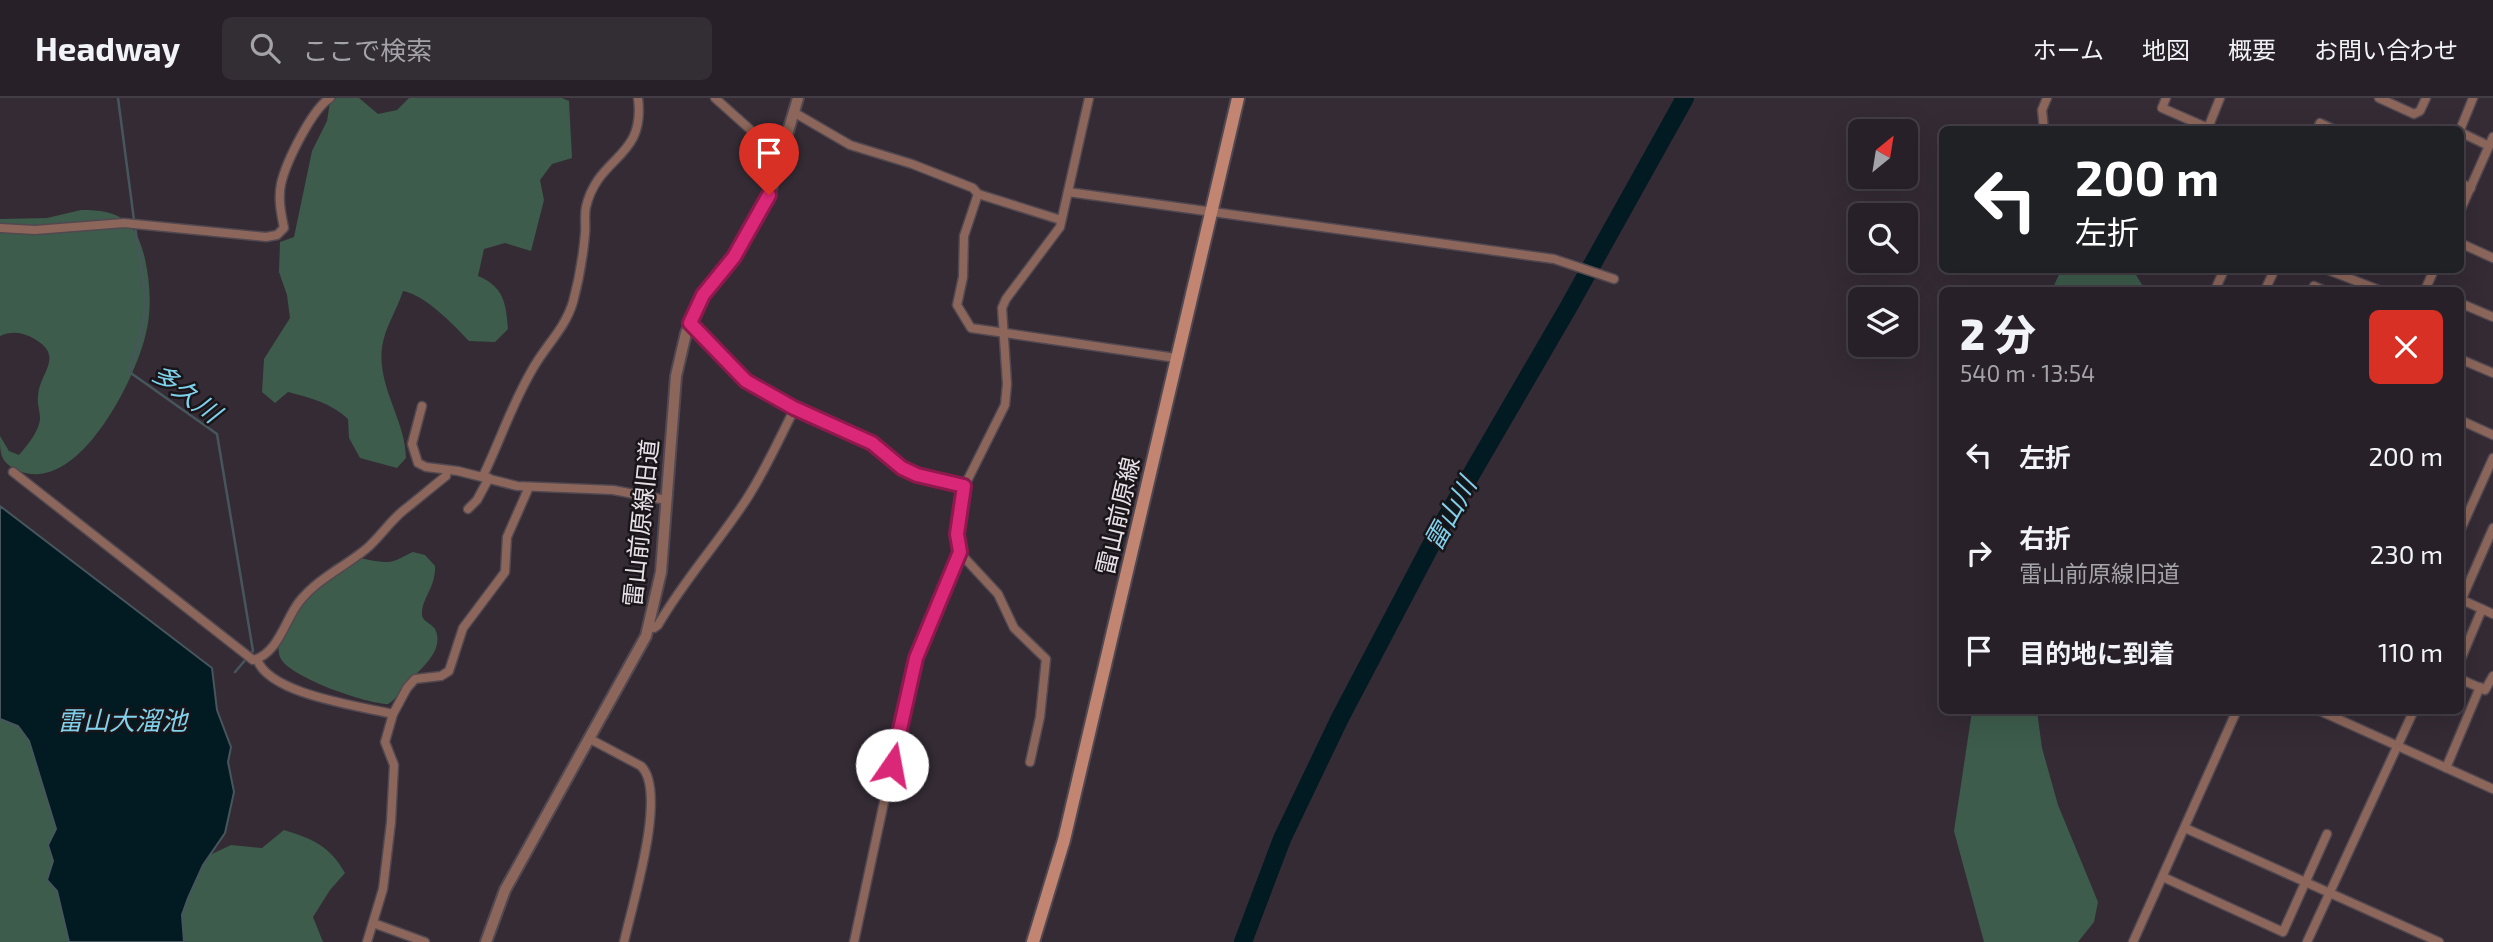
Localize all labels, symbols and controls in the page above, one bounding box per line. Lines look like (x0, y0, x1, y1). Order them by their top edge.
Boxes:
search box (222, 17, 712, 80)
text: Headway (35, 28, 180, 68)
icon: search (246, 29, 284, 67)
text: ここで検索 (302, 34, 432, 65)
text: ホーム (2033, 35, 2104, 64)
text: 地図 (2142, 35, 2190, 64)
text: 概要 (2228, 35, 2276, 64)
text: お問い合わせ (2314, 35, 2458, 64)
north arrow (1848, 119, 1918, 189)
map controls (1848, 119, 1918, 357)
pin (739, 123, 799, 195)
icon: arrive (750, 134, 788, 172)
text: 200 m (2075, 147, 2219, 206)
icon: left (1960, 154, 2051, 245)
button: search (1848, 203, 1918, 273)
text: 左折 (2075, 212, 2139, 250)
button: layers (1848, 287, 1918, 357)
text: 2 分 (1960, 308, 2036, 358)
button: close (2369, 310, 2443, 384)
water label: 多久川 (147, 356, 230, 430)
text: 540 m · 13:54 (1960, 359, 2095, 387)
icon: left (1960, 436, 1998, 474)
street label: 雷山前原線旧道 (617, 438, 663, 608)
text: 200 m (2368, 440, 2443, 471)
text: 左折 (2019, 441, 2071, 472)
street label: 雷山前原線 (1089, 454, 1145, 578)
water label: 雷山川 (1417, 469, 1483, 555)
text: 右折 (2019, 522, 2071, 553)
icon: right (1960, 534, 1998, 572)
text: 230 m (2370, 538, 2443, 569)
text: 雷山前原線旧道 (2019, 559, 2180, 587)
icon: arrive (1960, 632, 1998, 670)
text: 110 m (2378, 636, 2443, 667)
text: 目的地に到着 (2019, 637, 2175, 668)
water label: 雷山大溜池 (57, 704, 190, 735)
position arrow (855, 728, 929, 802)

